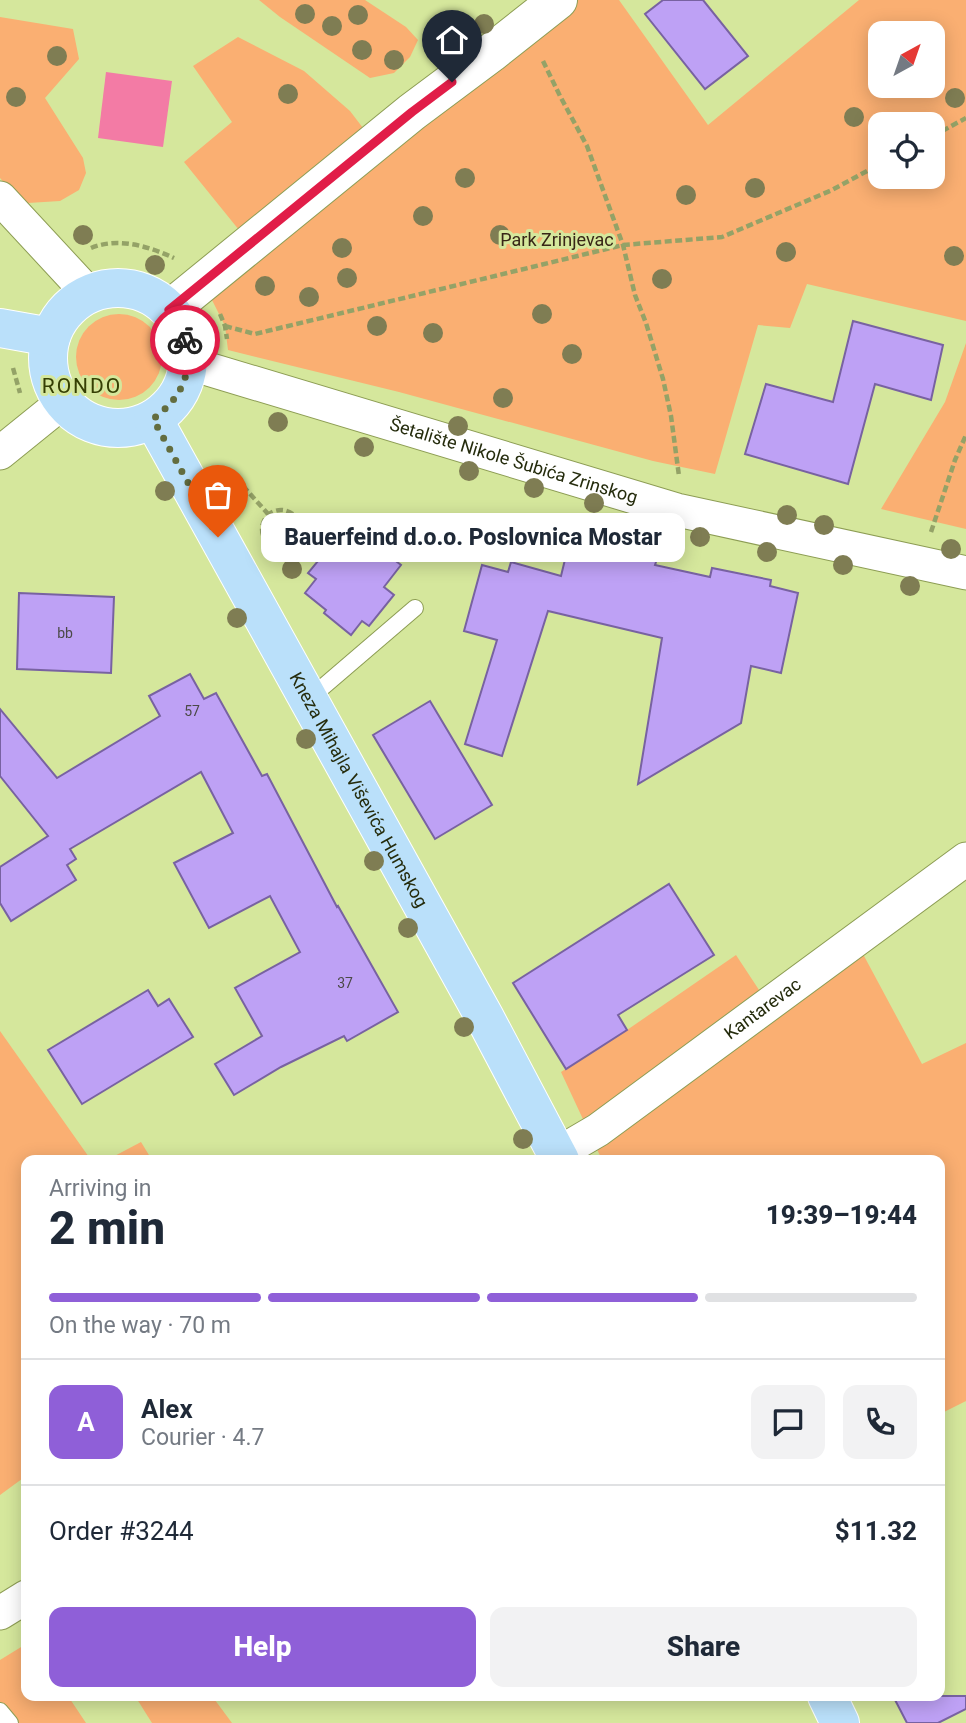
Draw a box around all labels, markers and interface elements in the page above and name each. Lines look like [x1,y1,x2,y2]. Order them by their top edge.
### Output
pin [422,10,482,82]
icon: home [433,21,471,59]
north arrow [868,21,945,98]
map controls [868,21,945,189]
button: locate [868,112,945,189]
park label: Park Zrinjevac [500,229,614,250]
courier [150,305,220,375]
icon: bike [166,321,204,359]
district label: RONDO [42,374,122,398]
street label: Šetalište Nikole Šubića Zrinskog [387,413,640,508]
pin [188,465,248,537]
icon: bag [199,476,237,514]
callout: Bauerfeind d.o.o. Poslovnica Mostar [260,512,684,562]
text: Bauerfeind d.o.o. Poslovnica Mostar [284,524,662,551]
house number: bb [57,625,73,641]
street label: Kneza Mihajla Viševića Humskog [285,668,432,911]
house number: 57 [184,703,200,719]
street label: Kantarevac [720,973,805,1043]
house number: 37 [337,975,353,991]
text: Arriving in [49,1175,152,1202]
text: 19:39–19:44 [766,1200,917,1230]
text: 2 min [49,1201,165,1255]
text: On the way · 70 m [49,1312,231,1339]
button: chat [751,1385,825,1459]
button: phone [843,1385,917,1459]
text: Alex [141,1394,193,1424]
text: A [77,1407,95,1437]
text: Courier · 4.7 [141,1424,264,1451]
text: Order #3244 [49,1516,194,1546]
text: $11.32 [835,1516,917,1546]
button: Help [49,1607,476,1687]
button: Share [490,1607,917,1687]

